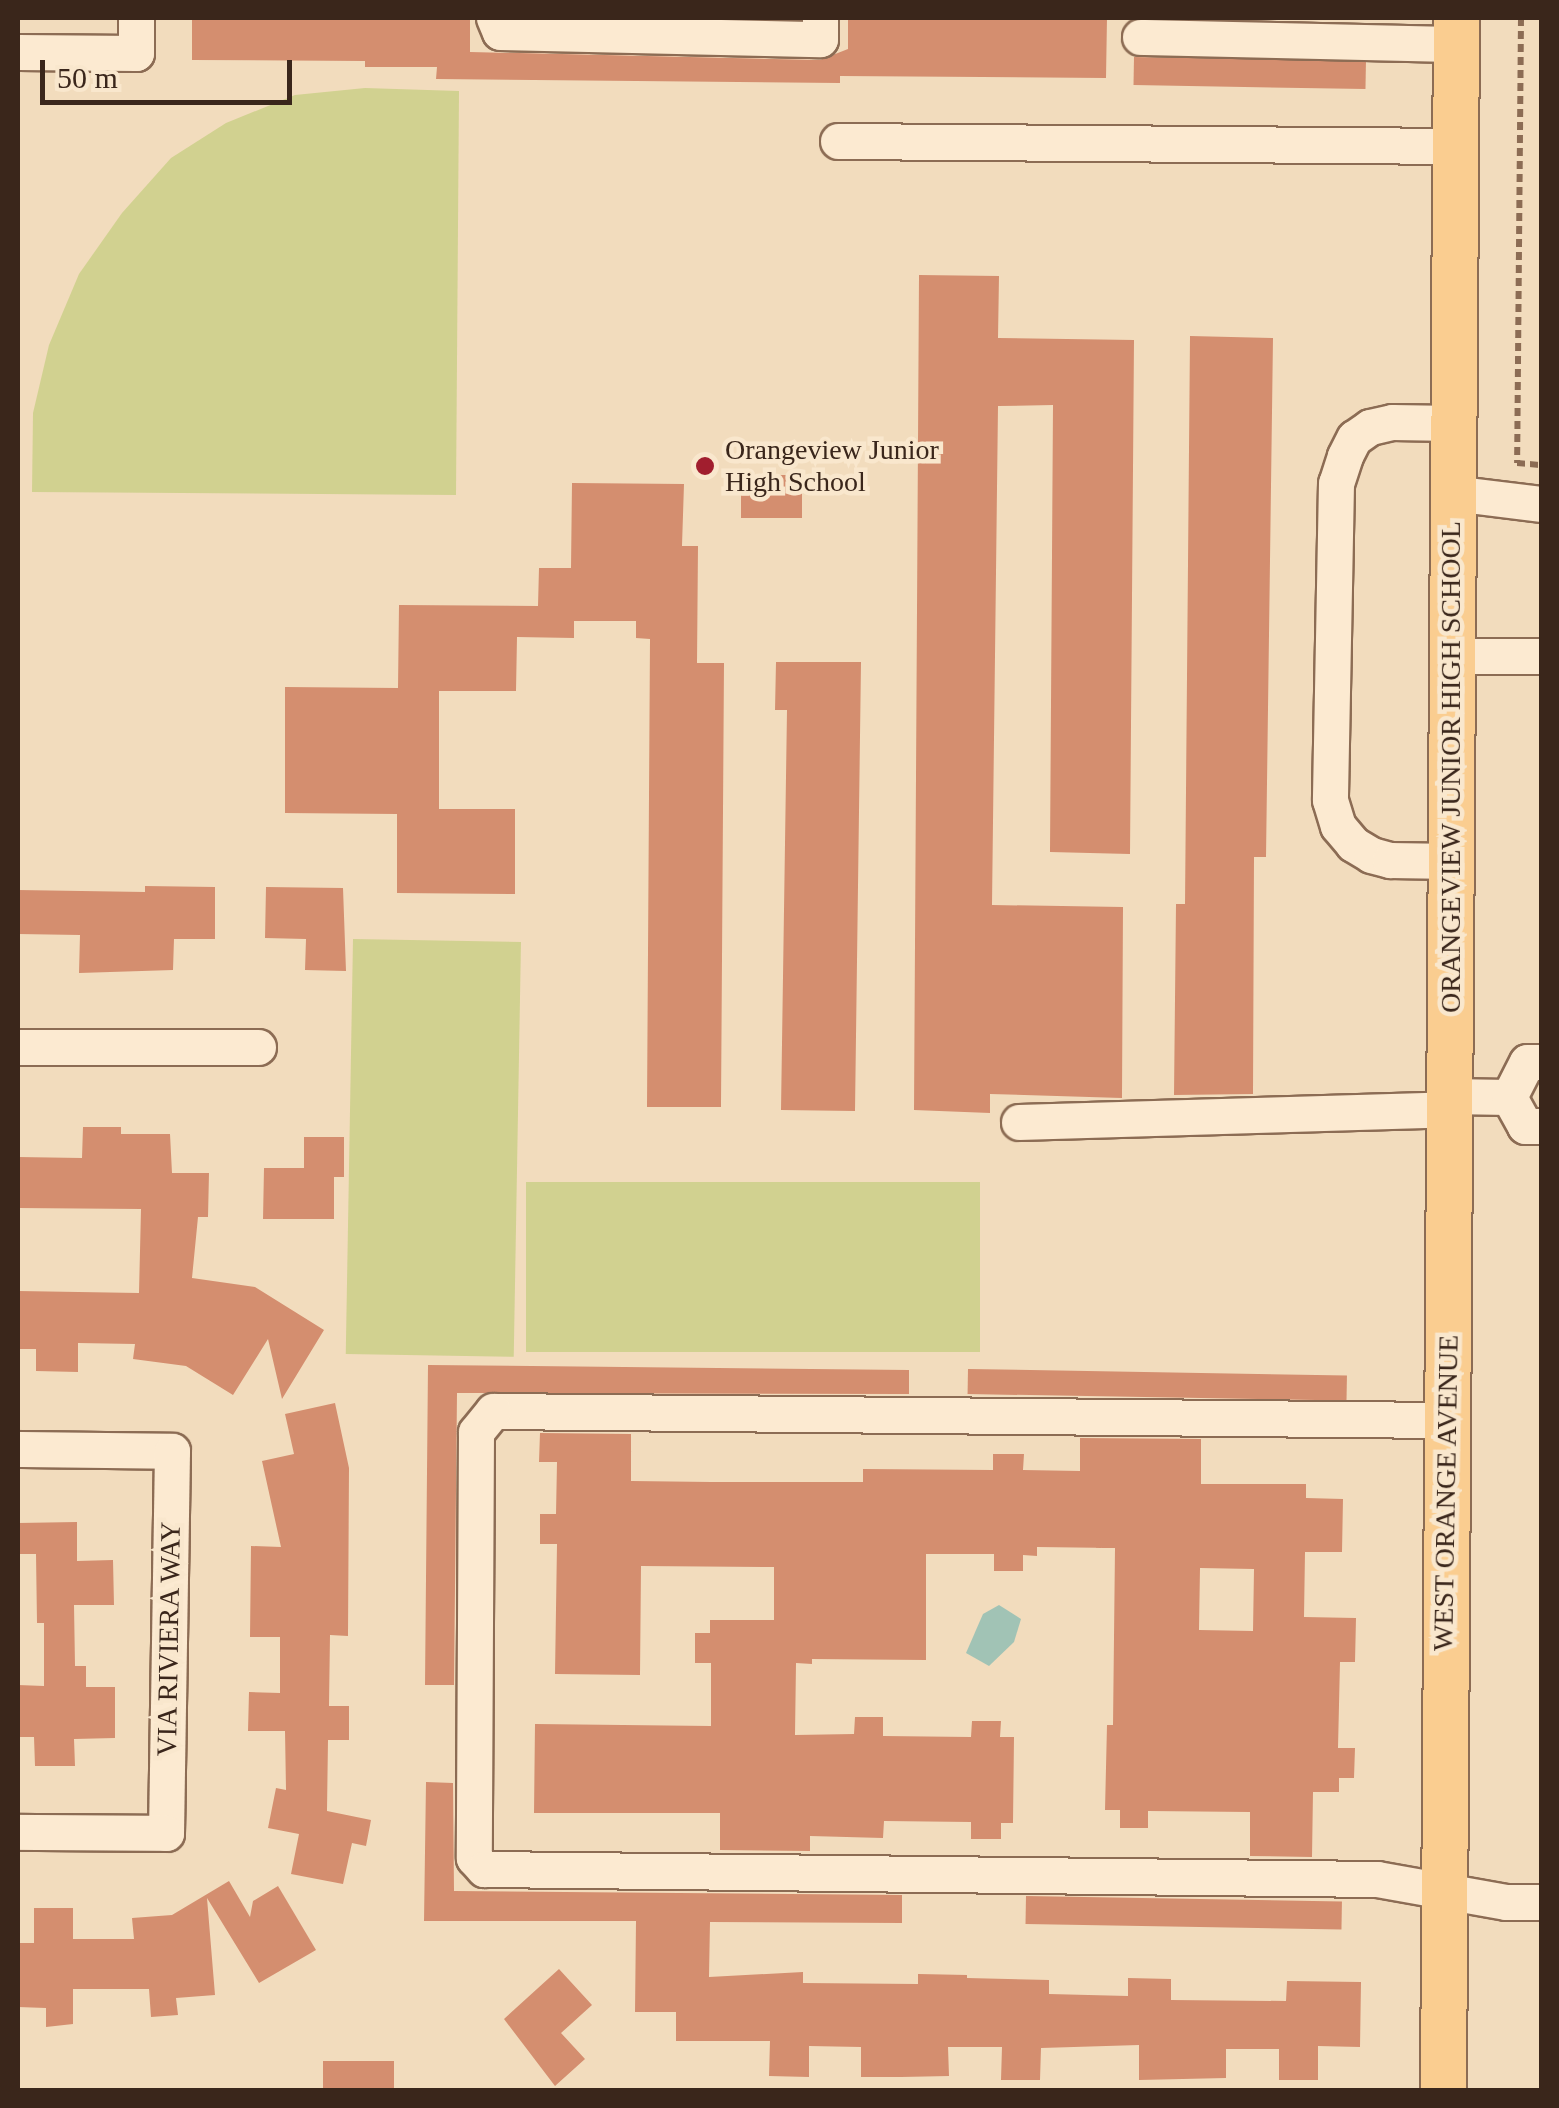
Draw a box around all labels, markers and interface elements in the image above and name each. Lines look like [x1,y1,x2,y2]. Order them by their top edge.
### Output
scale bar [45,40,298,102]
text: 50 m [57,61,118,94]
place label: Orangeview Junior High School [725,433,939,499]
marker: Orangeview Junior High School [694,455,716,477]
street label: ORANGEVIEW JUNIOR HIGH SCHOOL [1434,521,1468,1013]
street label: WEST ORANGE AVENUE [1426,1334,1466,1652]
street label: VIA RIVIERA WAY [150,1519,188,1759]

